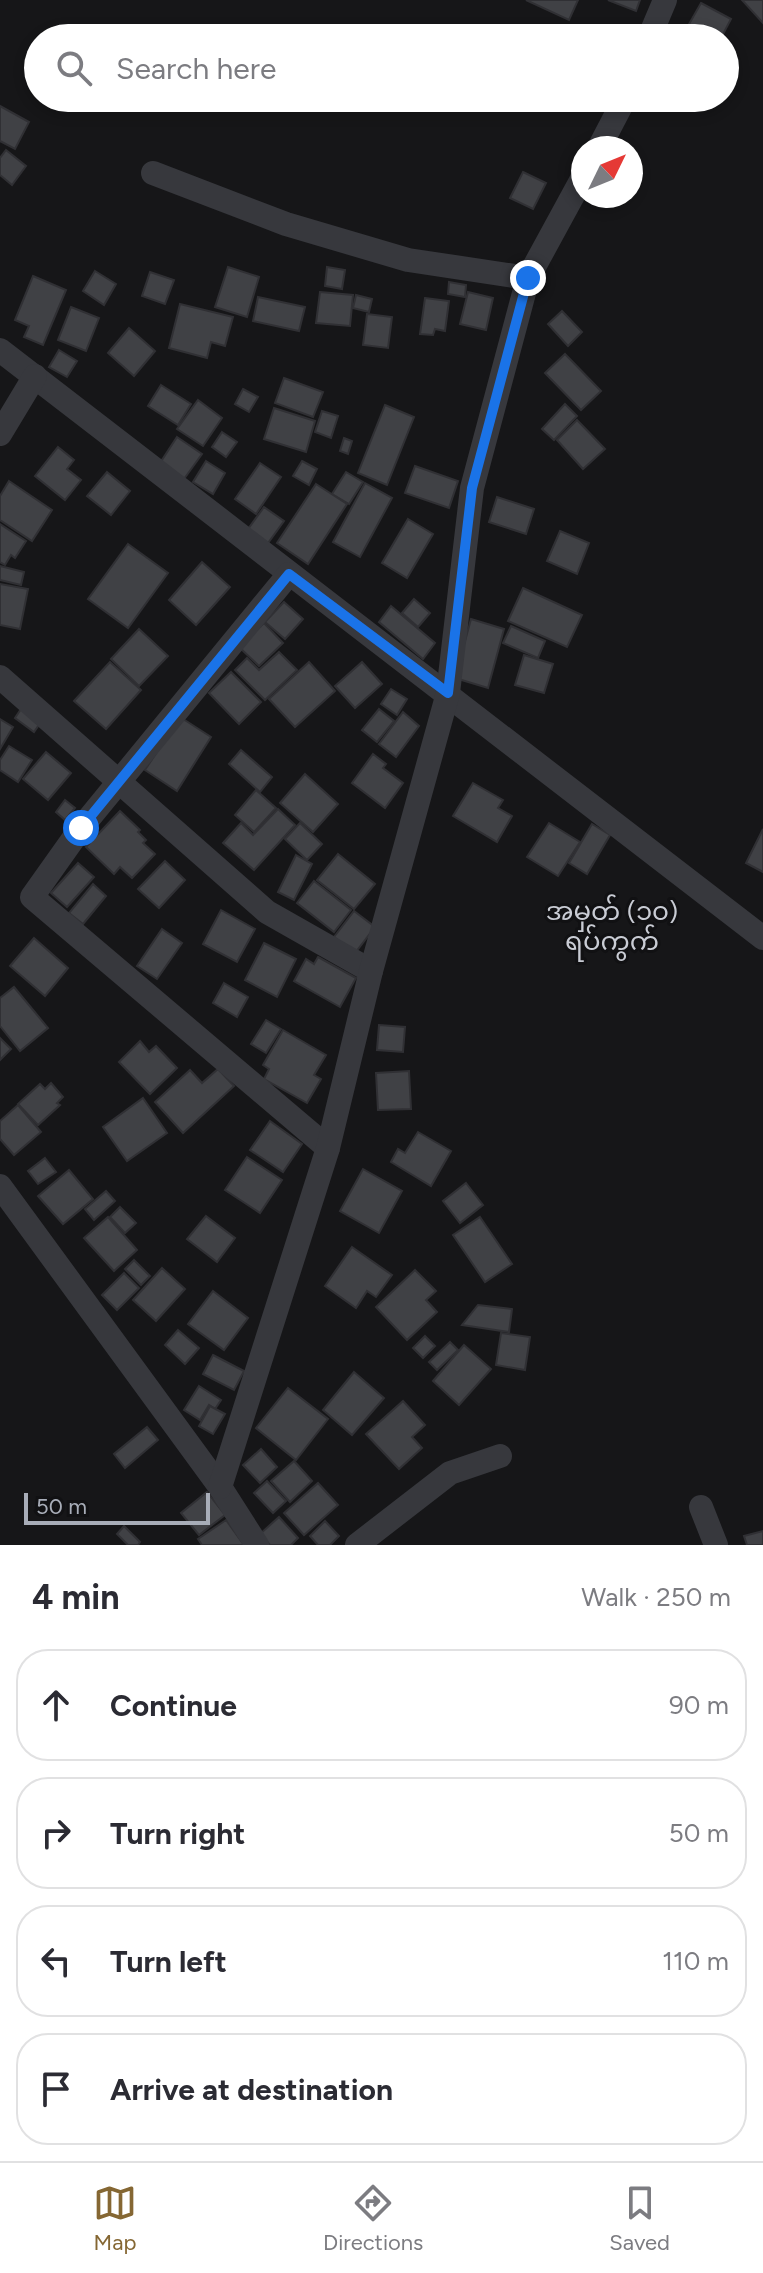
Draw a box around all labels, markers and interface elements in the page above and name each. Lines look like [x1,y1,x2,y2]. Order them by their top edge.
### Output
search box [24,24,739,112]
icon: search [52,46,96,90]
text: Search here [116,50,276,87]
north arrow [571,136,643,208]
route end [510,260,546,296]
route start [63,810,99,846]
district label: အမှတ် (၁၀) ရပ်ကွက် [546,894,678,962]
scale bar [24,1489,210,1525]
text: 50 m [36,1493,87,1520]
text: 4 min [32,1577,119,1618]
text: Walk · 250 m [581,1581,731,1613]
icon: ahead [34,1683,78,1727]
text: Continue [110,1687,237,1724]
text: 90 m [669,1689,729,1721]
icon: right [34,1811,78,1855]
text: Turn right [110,1815,245,1852]
text: 50 m [669,1817,729,1849]
icon: left [34,1939,78,1983]
text: Turn left [110,1943,227,1980]
text: 110 m [662,1945,729,1977]
icon: arrive [34,2067,78,2111]
text: Arrive at destination [110,2071,393,2108]
tab: Map [93,2181,137,2256]
tab: Directions [323,2181,423,2256]
tab: Saved [609,2181,670,2256]

